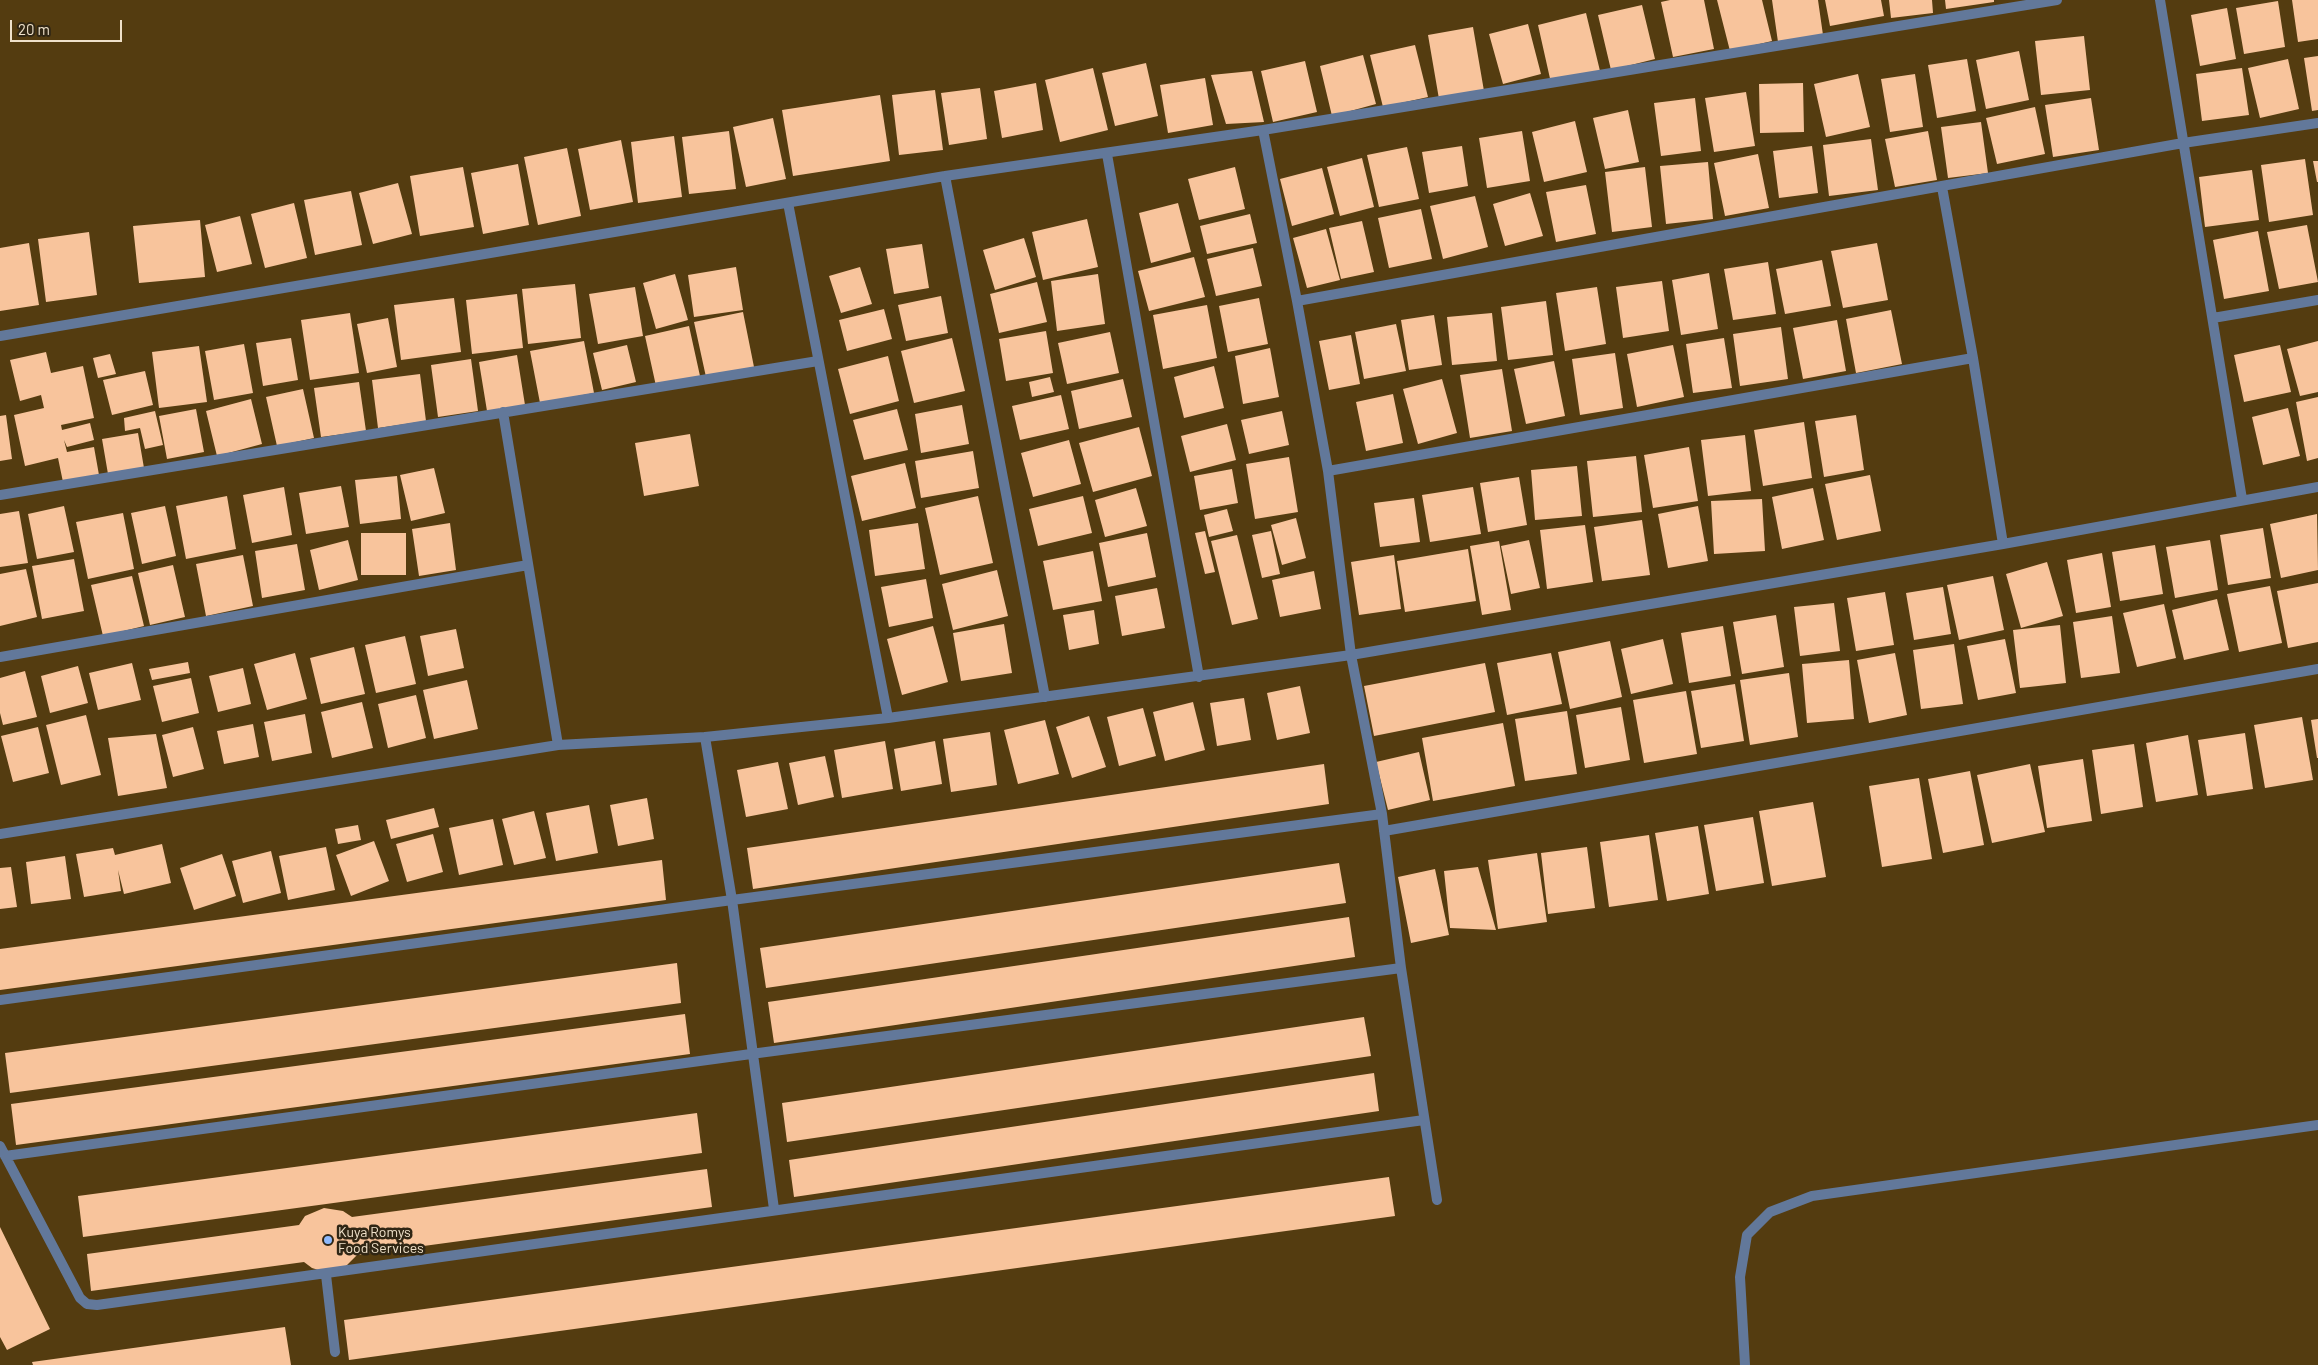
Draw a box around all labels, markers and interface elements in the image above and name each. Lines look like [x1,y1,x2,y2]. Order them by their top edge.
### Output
scale bar [12,10,125,42]
text: 20 m [18,20,50,38]
place label: Kuya Romys Food Services [338,1224,424,1256]
marker: Kuya Romys Food Services [322,1234,334,1246]

